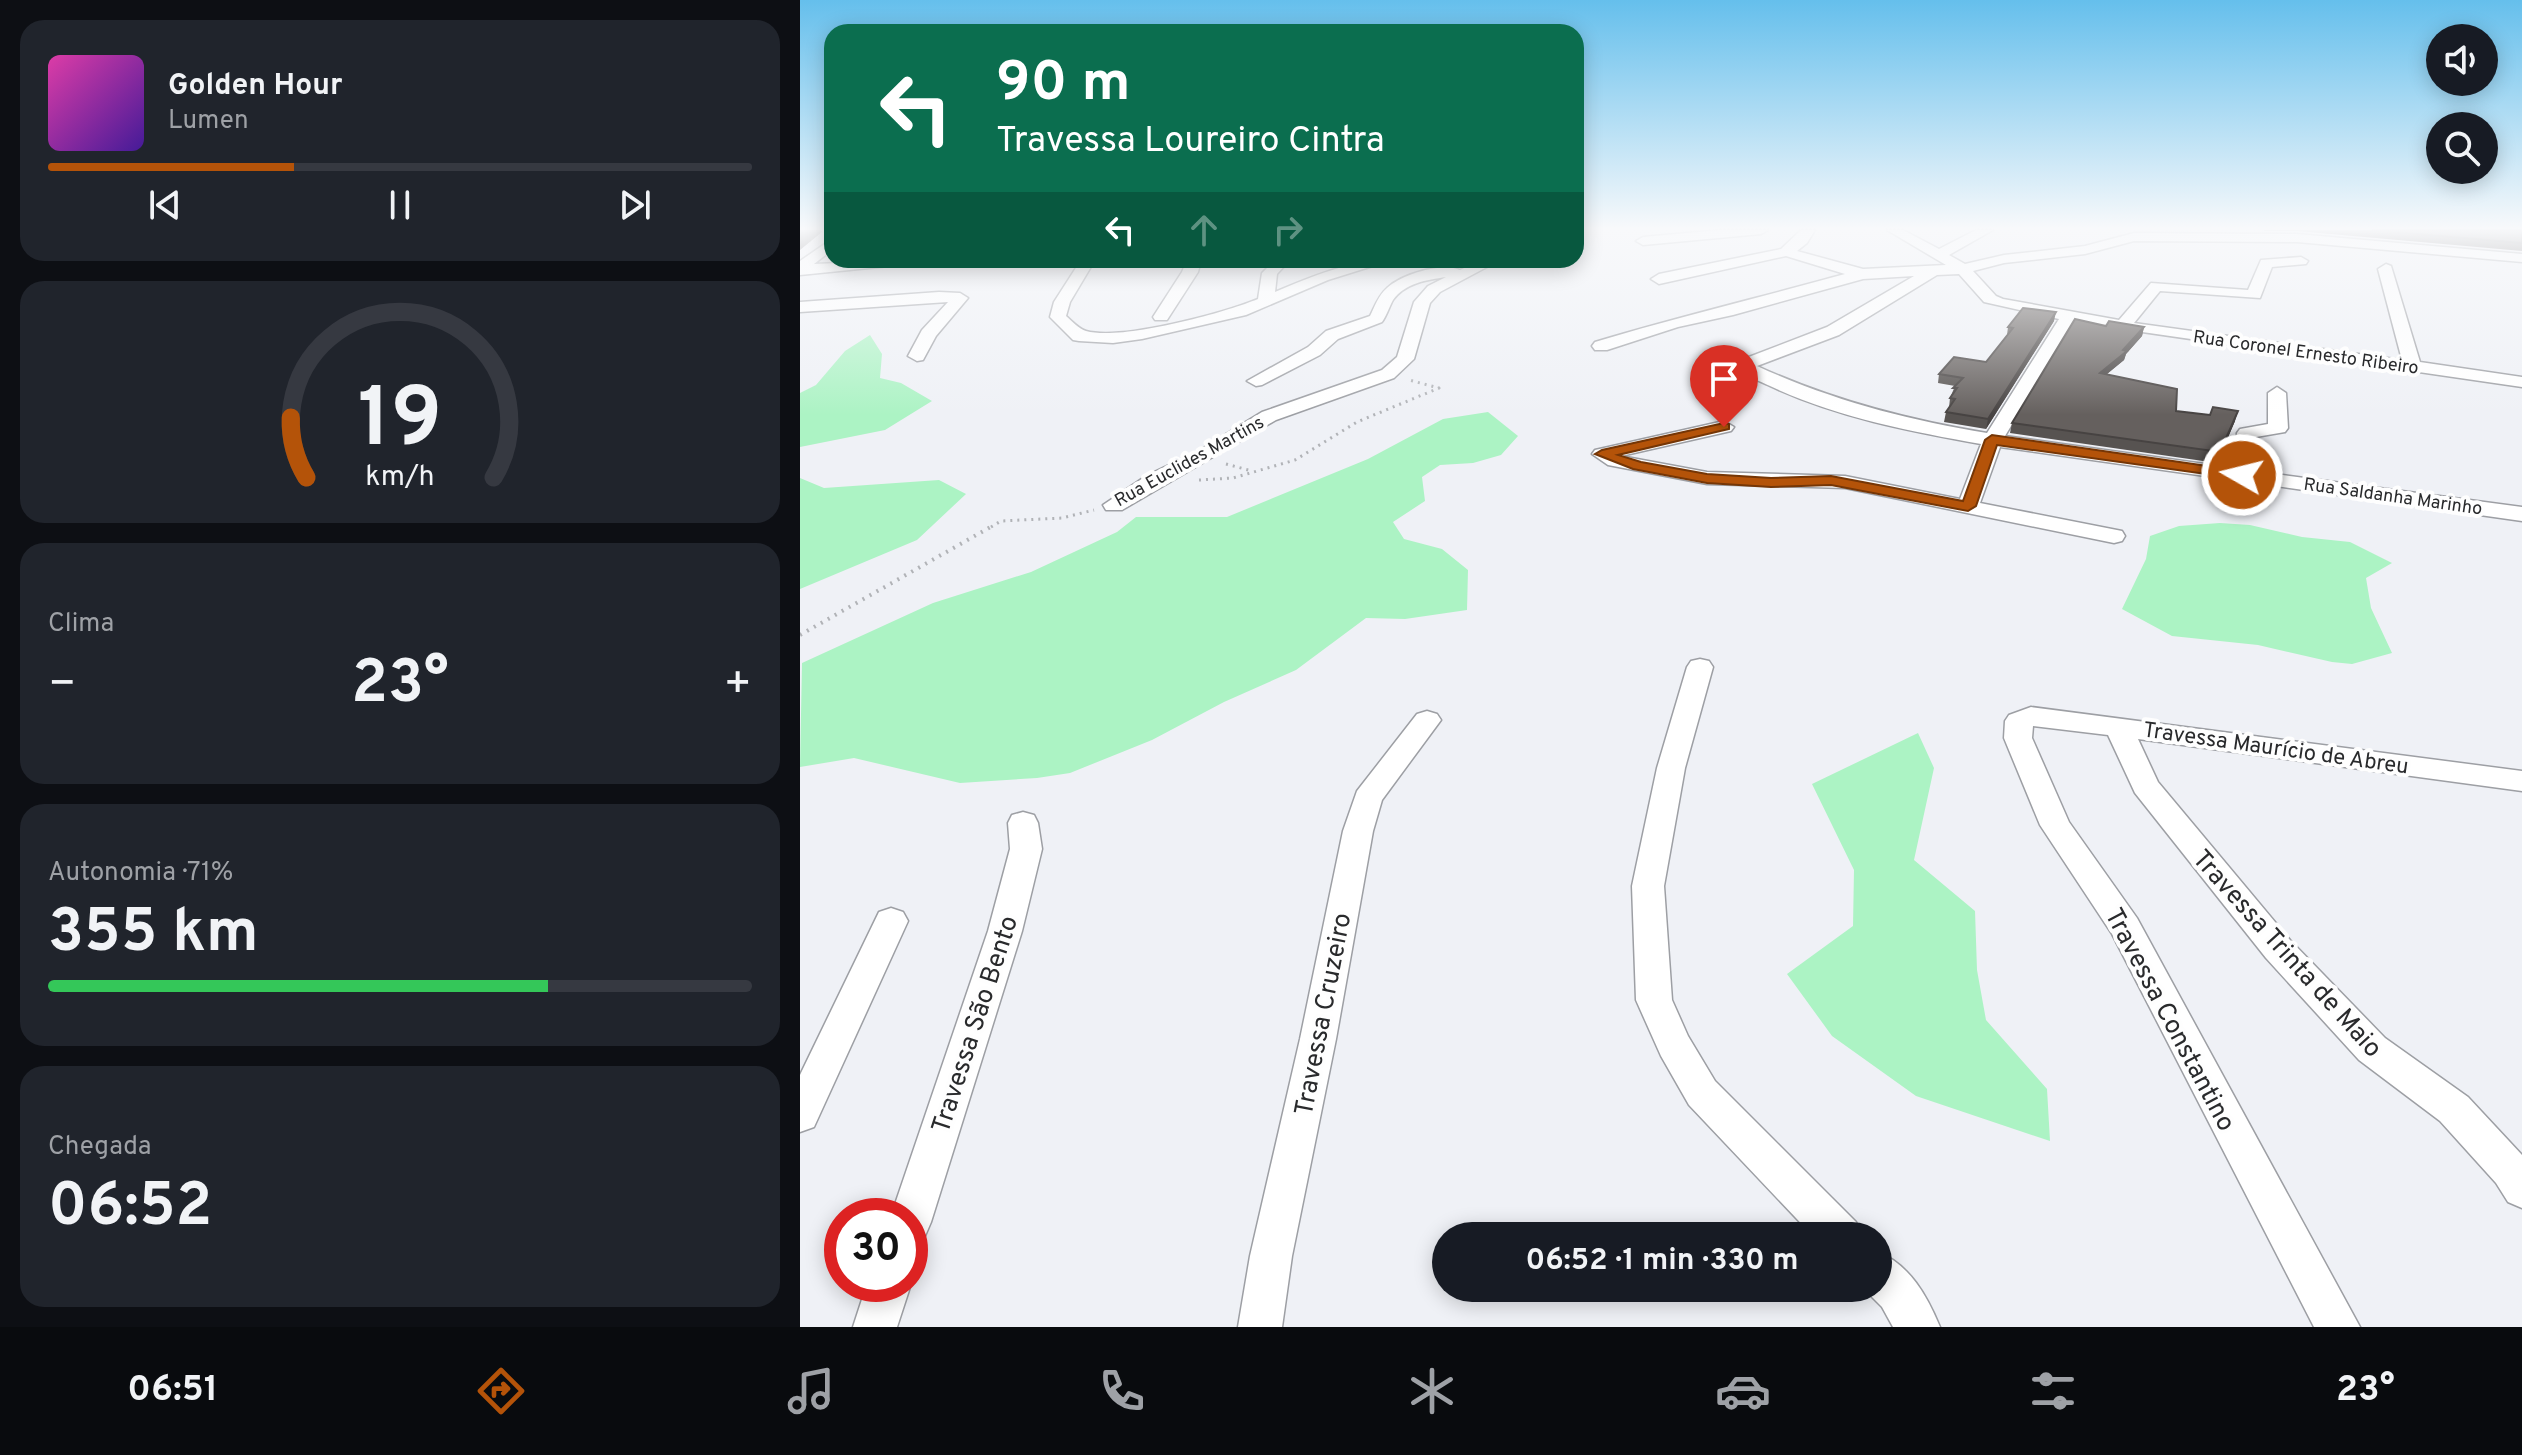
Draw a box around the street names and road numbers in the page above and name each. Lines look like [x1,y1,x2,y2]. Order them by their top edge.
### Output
street label: Rua Coronel Ernesto Ribeiro [2192,326,2420,381]
street label: Rua Euclides Martins [1111,412,1269,513]
street label: Rua Saldanha Marinho [2302,474,2484,521]
street label: Travessa Maurício de Abreu [2141,717,2410,781]
street label: Travessa Trinta de Maio [2184,844,2388,1066]
street label: Travessa Constantino [2096,903,2242,1137]
street label: Travessa Cruzeiro [1289,910,1360,1119]
street label: Travessa São Bento [926,912,1027,1138]

